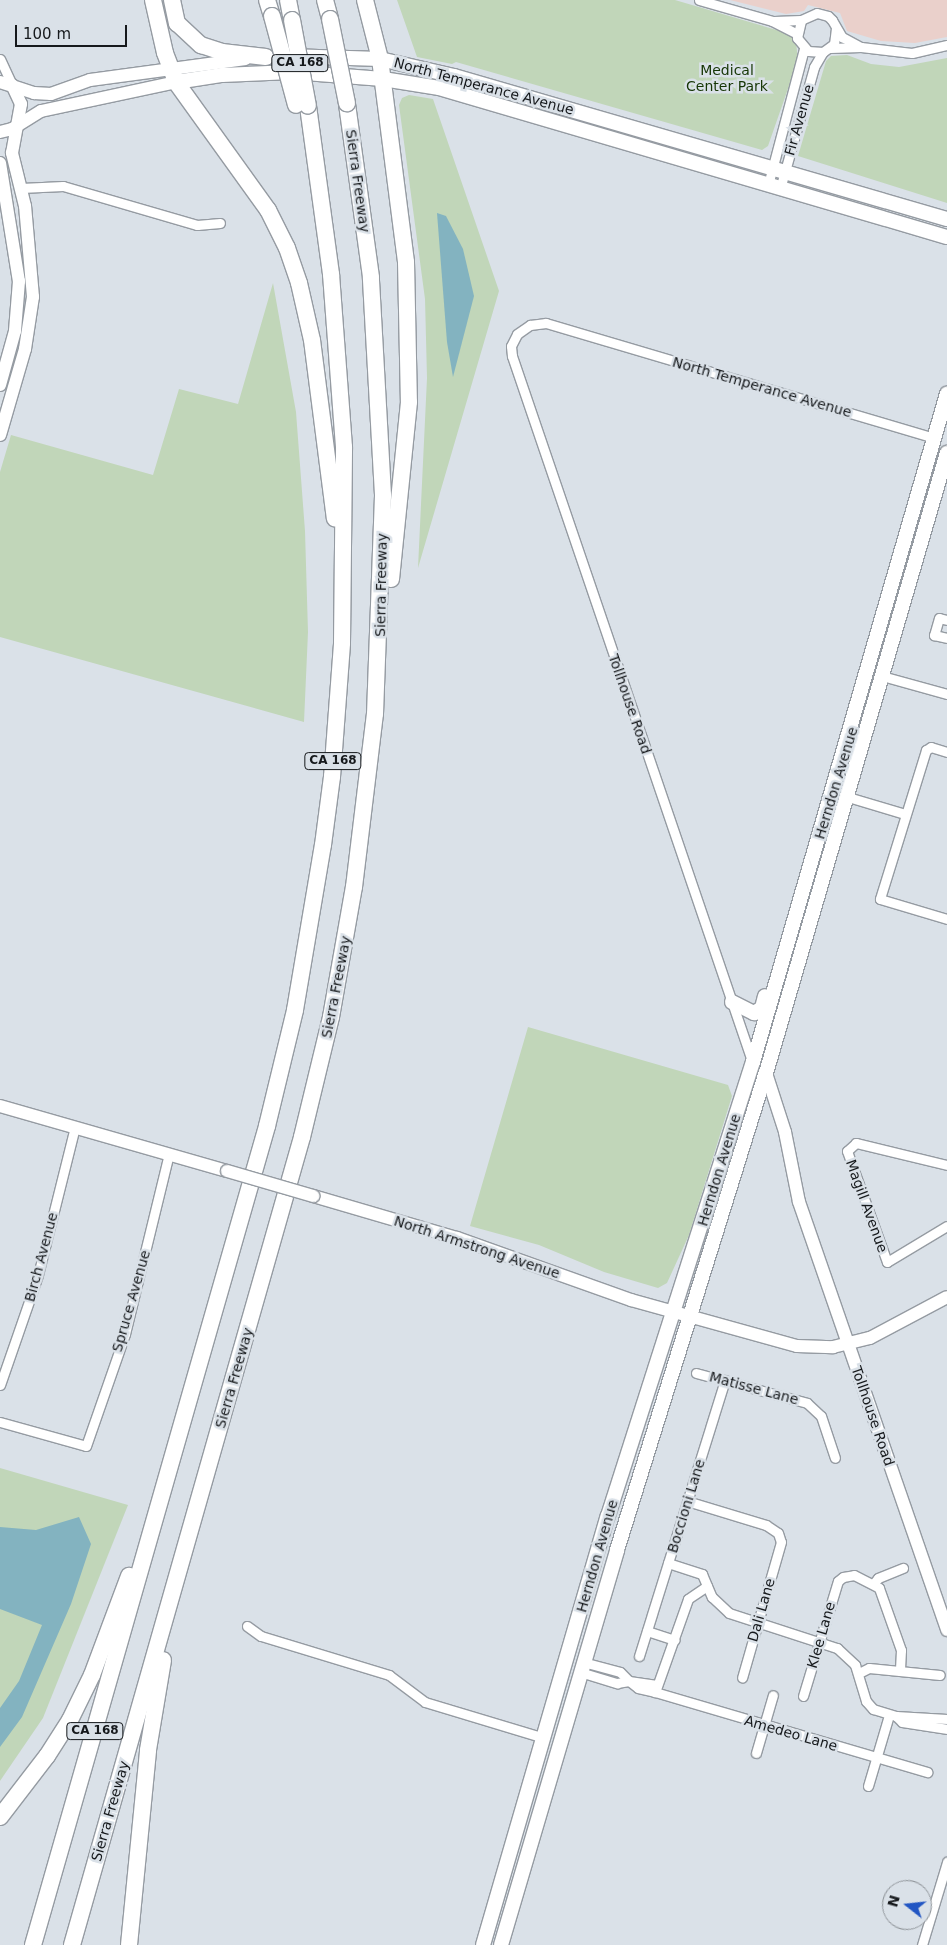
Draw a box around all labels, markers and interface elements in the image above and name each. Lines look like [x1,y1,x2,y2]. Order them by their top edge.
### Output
scale bar [18,15,130,47]
text: 100 m [23,25,71,43]
road number: CA 168 [271,54,329,72]
street label: North Temperance Avenue [392,54,576,118]
park label: Medical Center Park [686,62,768,94]
street label: Fir Avenue [781,83,817,157]
street label: Sierra Freeway [342,128,374,234]
street label: North Temperance Avenue [671,353,853,421]
street label: Sierra Freeway [372,533,390,637]
street label: Tollhouse Road [605,652,655,756]
street label: Herndon Avenue [811,725,861,841]
road number: CA 168 [304,751,362,770]
street label: Sierra Freeway [318,934,354,1040]
street label: Herndon Avenue [694,1112,744,1228]
street label: Magill Avenue [842,1157,892,1255]
street label: Birch Avenue [21,1210,61,1304]
street label: North Armstrong Avenue [392,1212,562,1282]
street label: Spruce Avenue [108,1248,154,1354]
street label: Sierra Freeway [212,1326,256,1430]
street label: Tollhouse Road [848,1364,898,1468]
street label: Matisse Lane [708,1368,800,1408]
street label: Boccioni Lane [664,1457,708,1555]
street label: Herndon Avenue [573,1498,621,1614]
street label: Dali Lane [744,1576,778,1644]
street label: Klee Lane [803,1600,839,1670]
street label: Amedeo Lane [742,1712,840,1754]
road number: CA 168 [66,1722,124,1740]
street label: Sierra Freeway [88,1759,132,1863]
north arrow [882,1880,932,1930]
text: N [884,1893,903,1909]

